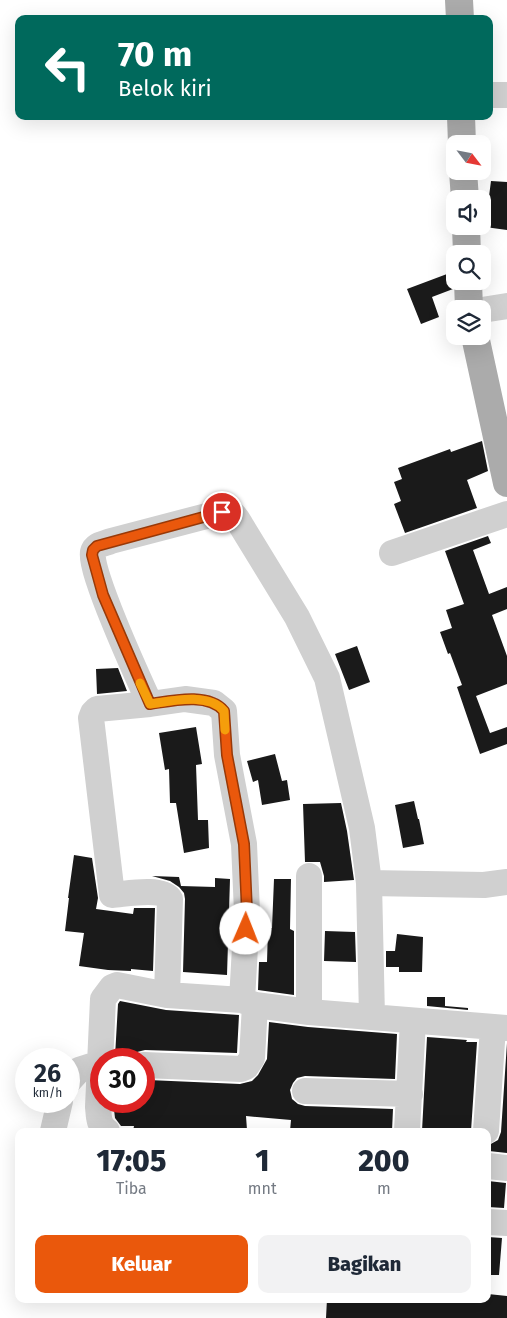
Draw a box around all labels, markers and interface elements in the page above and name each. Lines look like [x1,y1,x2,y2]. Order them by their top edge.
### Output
text: 70 m [118,33,192,75]
icon: left [35,35,100,100]
text: Belok kiri [118,75,212,102]
north arrow [446,135,491,180]
map controls [446,135,491,345]
button: sound [446,190,491,235]
button: search [446,245,491,290]
button: layers [446,300,491,345]
pin [201,491,243,533]
icon: arrive [208,498,236,526]
position arrow [219,902,271,954]
speed limit sign: 30 [90,1048,155,1113]
text: 26 [34,1059,61,1089]
text: km/h [33,1086,62,1100]
text: 17:05 [96,1143,166,1179]
text: 1 [255,1143,269,1179]
text: 200 [358,1143,410,1179]
text: Tiba [116,1179,147,1198]
text: mnt [248,1179,277,1198]
text: m [377,1179,391,1198]
button: Keluar [35,1235,248,1293]
button: Bagikan [258,1235,471,1293]

